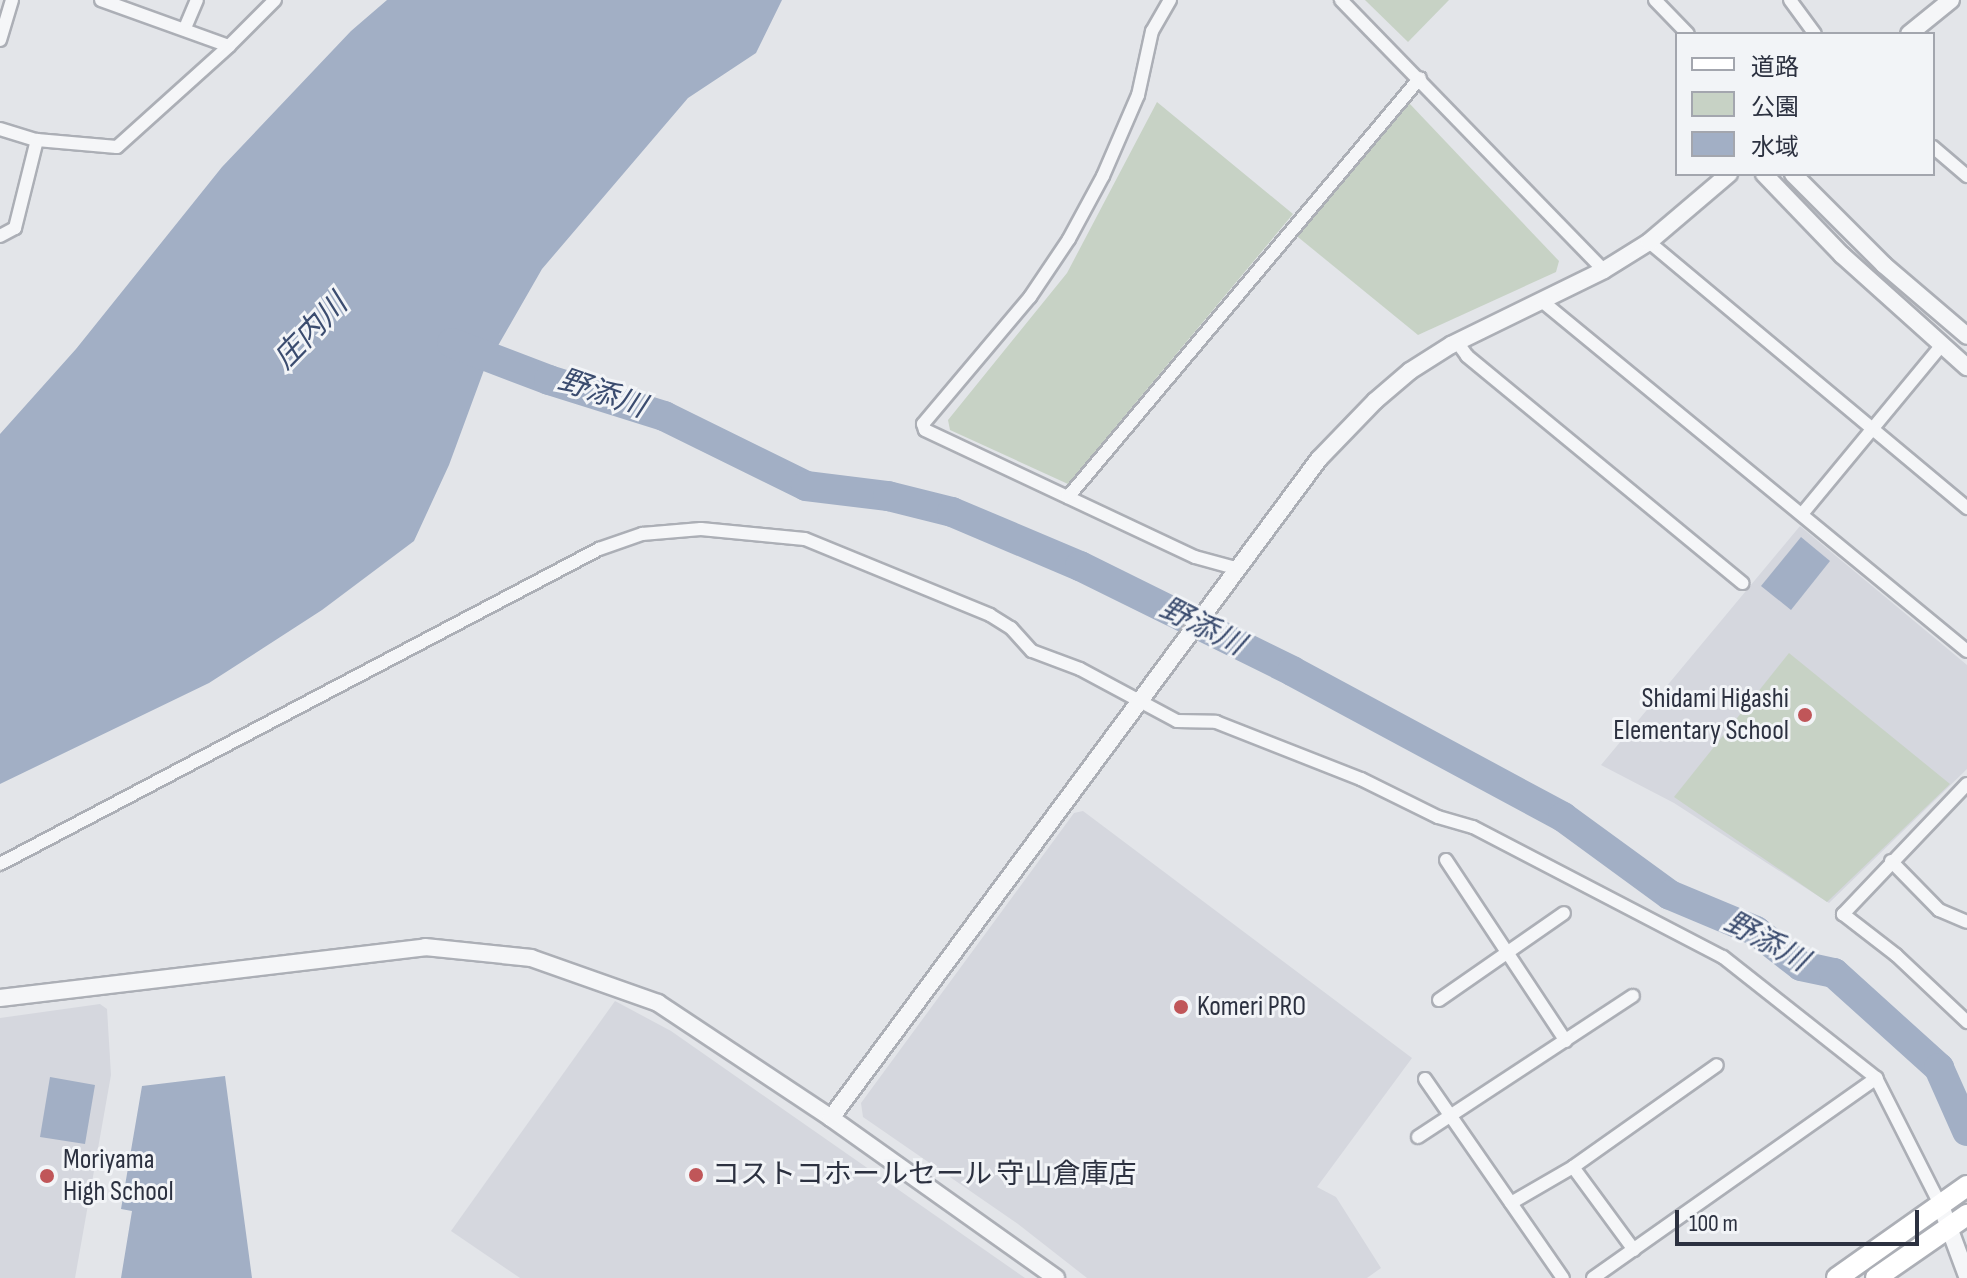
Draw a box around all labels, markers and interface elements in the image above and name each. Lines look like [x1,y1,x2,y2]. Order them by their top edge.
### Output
legend [1675,32,1935,176]
text: 道路 [1751,53,1799,82]
text: 公園 [1751,93,1799,122]
text: 水域 [1751,133,1799,162]
water label: 庄内川 [267,287,355,377]
water label: 野添川 [554,362,650,426]
water label: 野添川 [1154,591,1250,663]
place label: Shidami Higashi Elementary School [1613,682,1789,748]
marker: Shidami Higashi Elementary School [1796,706,1814,724]
water label: 野添川 [1718,904,1814,980]
place label: Komeri PRO [1197,990,1306,1024]
marker: Komeri PRO [1172,998,1190,1016]
place label: Moriyama High School [63,1143,174,1209]
place label: コストコホールセール 守山倉庫店 [712,1158,1136,1192]
marker: コストコホールセール 守山倉庫店 [687,1166,705,1184]
marker: Moriyama High School [38,1167,56,1185]
scale bar [1679,1194,1923,1244]
text: 100 m [1689,1209,1738,1238]

